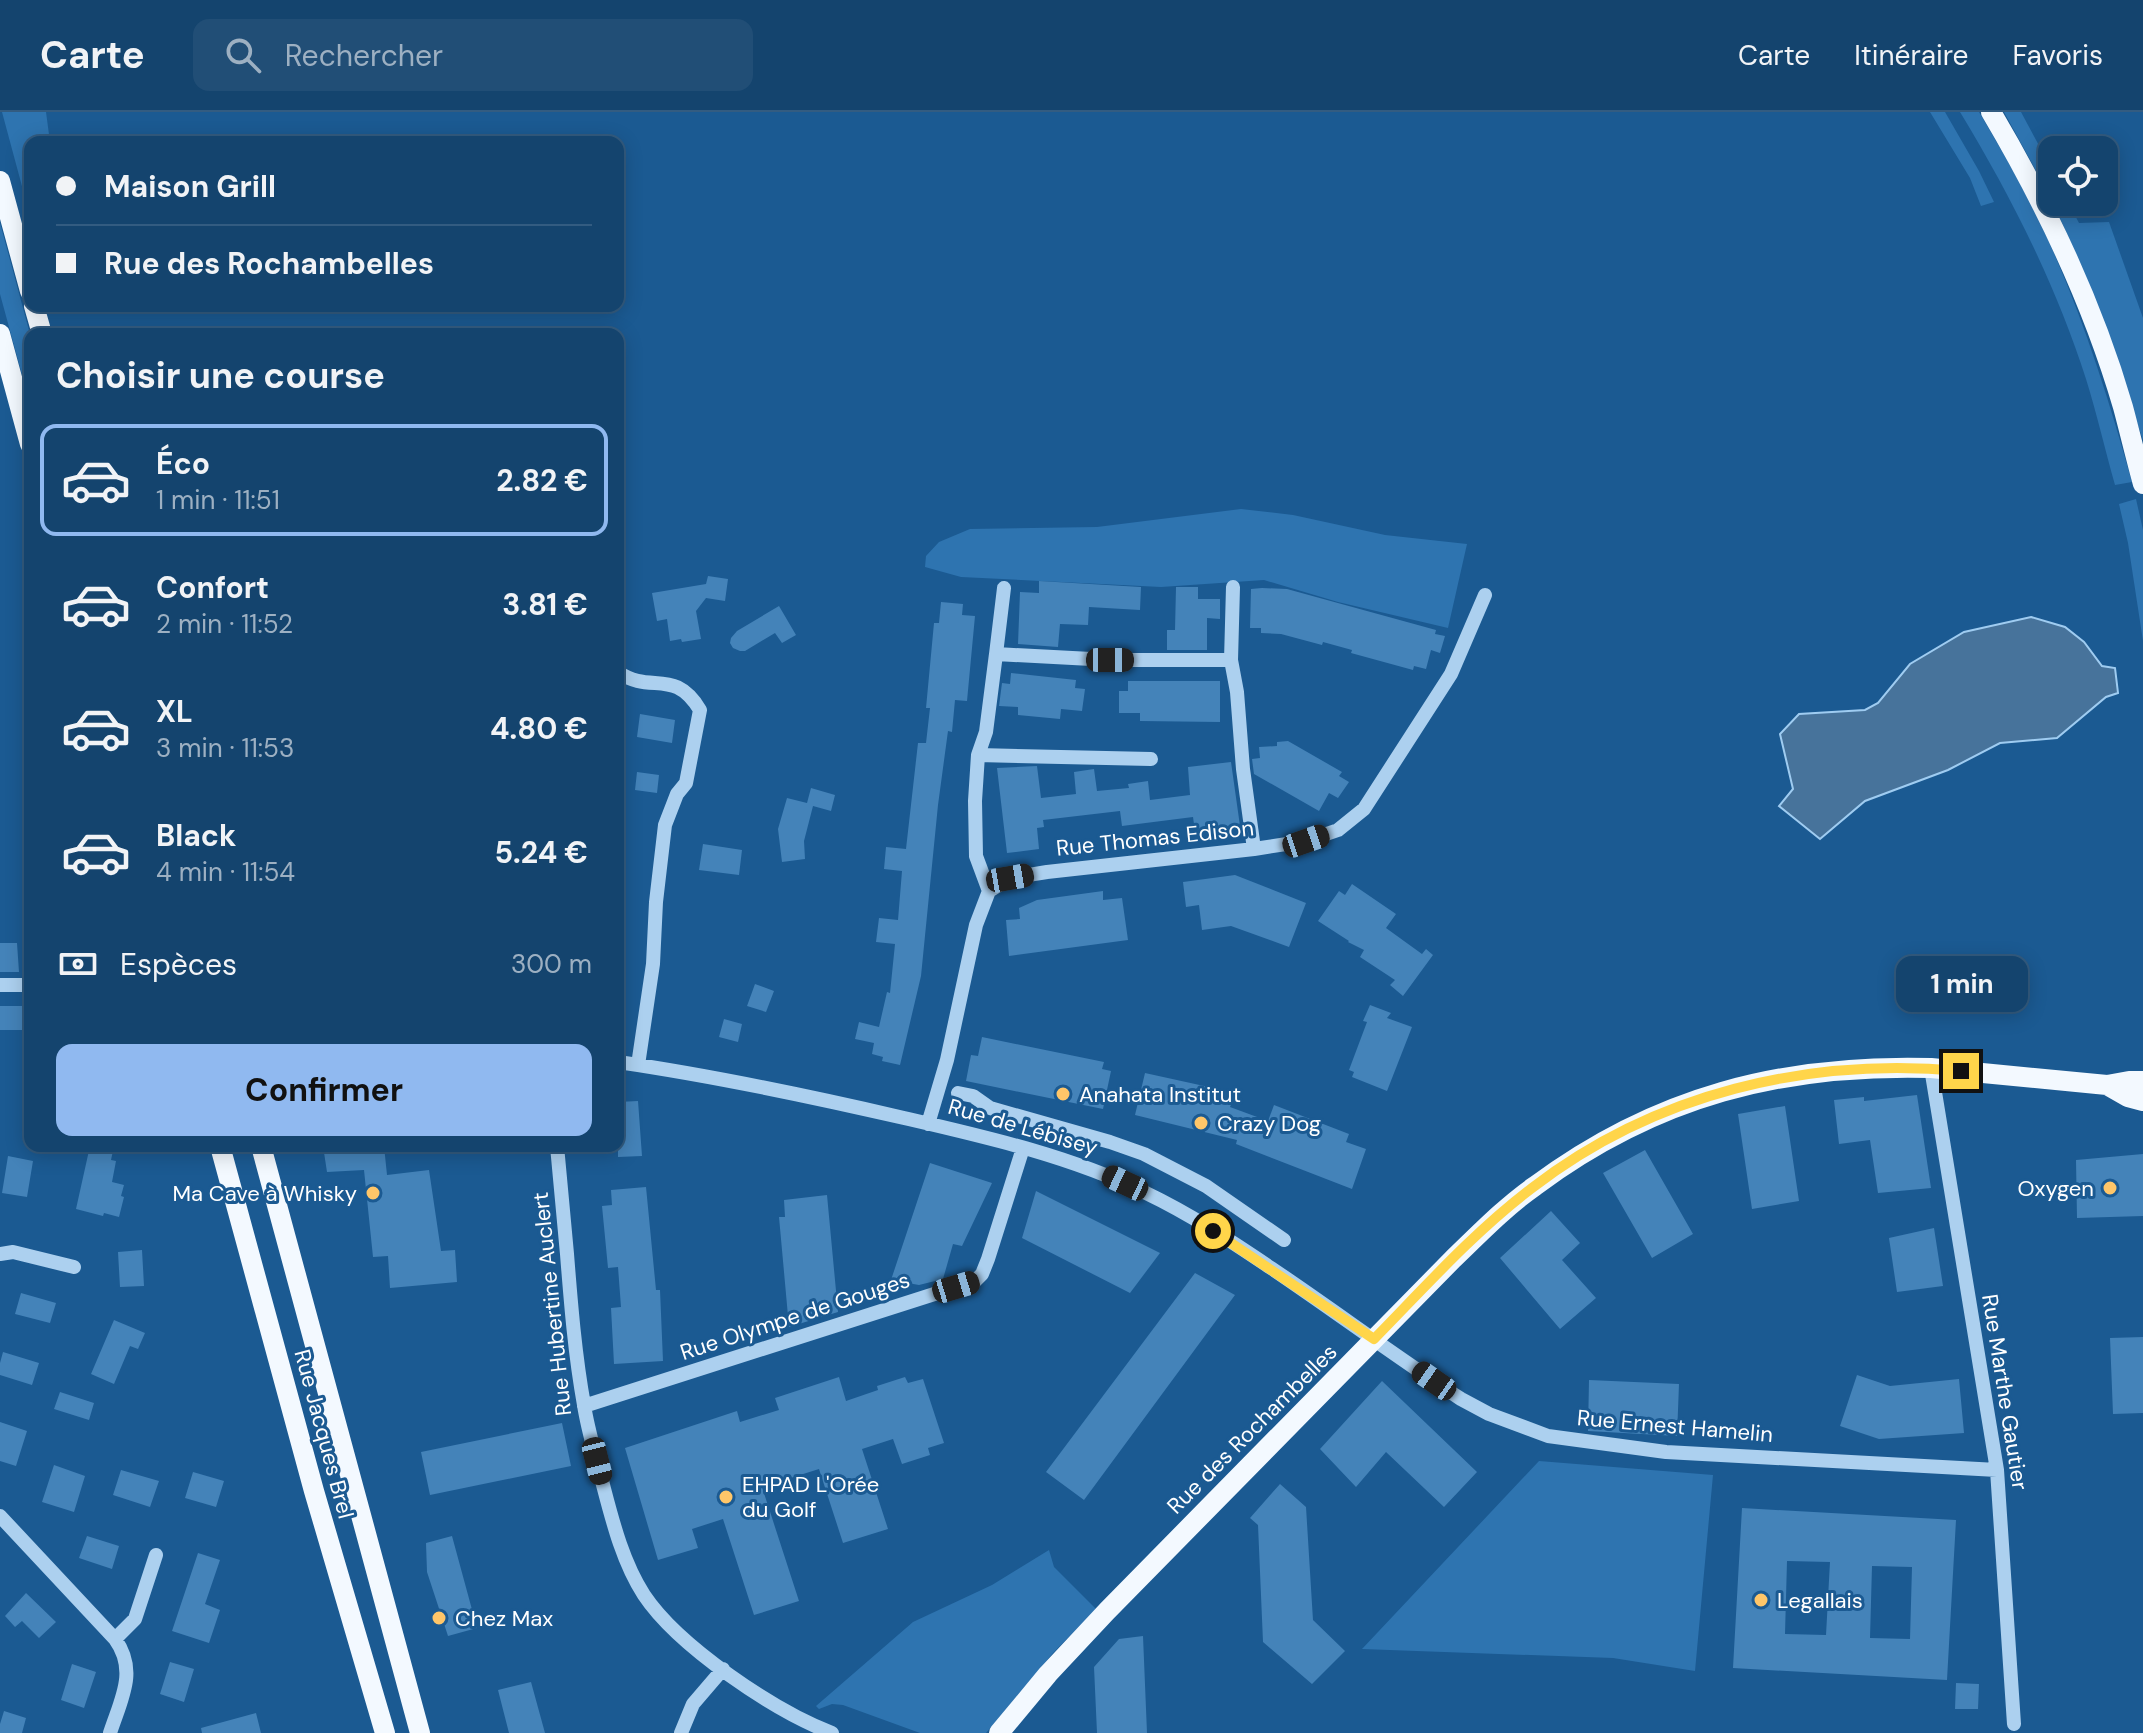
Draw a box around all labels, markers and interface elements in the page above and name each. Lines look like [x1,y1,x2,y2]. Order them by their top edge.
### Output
search box [193,19,753,91]
text: Carte [40,30,145,80]
icon: search [221,33,265,77]
text: Rechercher [285,36,443,75]
text: Carte [1738,37,1810,74]
text: Itinéraire [1854,37,1968,74]
text: Favoris [2012,37,2103,74]
map controls [2038,136,2118,216]
button: locate [2038,136,2118,216]
text: Maison Grill [104,167,276,206]
text: Rue des Rochambelles [104,244,434,283]
text: Choisir une course [56,352,385,399]
icon: car [60,444,132,516]
text: Éco [156,444,210,483]
text: 2.82 € [496,461,588,500]
text: 1 min · 11:51 [156,483,280,517]
icon: car [60,568,132,640]
text: Confort [156,568,269,607]
text: 3.81 € [502,585,588,624]
text: 2 min · 11:52 [156,607,293,641]
car [1086,648,1134,672]
icon: car [60,692,132,764]
text: XL [156,692,193,731]
text: 4.80 € [490,709,588,748]
text: 3 min · 11:53 [156,731,294,765]
street label: Rue Thomas Edison [1055,813,1255,863]
icon: car [60,816,132,888]
text: Black [156,816,236,855]
car [1279,822,1333,860]
text: 5.24 € [494,833,588,872]
text: 4 min · 11:54 [156,855,295,889]
car [984,862,1036,894]
icon: cash [56,942,100,986]
text: Espèces [120,945,237,984]
text: 300 m [511,947,592,981]
callout: 1 min [1895,955,2027,1011]
text: 1 min [1930,967,1994,1001]
button: Confirmer [56,1044,592,1136]
route end [1943,1053,1979,1089]
place label: Anahata Institut [1079,1080,1241,1109]
marker: Anahata Institut [1054,1085,1072,1103]
street label: Rue de Lébisey [945,1092,1101,1162]
place label: Crazy Dog [1217,1109,1321,1138]
marker: Crazy Dog [1192,1114,1210,1132]
car [1098,1162,1152,1204]
place label: Oxygen [2018,1174,2094,1203]
place label: Ma Cave à Whisky [173,1179,357,1208]
marker: Oxygen [2101,1179,2119,1197]
marker: Ma Cave à Whisky [364,1184,382,1202]
street label: Rue Hubertine Auclert [526,1191,578,1417]
route start [1195,1213,1231,1249]
street label: Rue Olympe de Gouges [677,1265,913,1367]
car [930,1269,982,1305]
street label: Rue Marthe Gautier [1975,1292,2035,1492]
street label: Rue des Rochambelles [1161,1338,1343,1520]
street label: Rue Jacques Brel [288,1346,360,1522]
car [1407,1357,1461,1405]
street label: Rue Ernest Hamelin [1576,1403,1774,1449]
car [580,1435,614,1487]
place label: EHPAD L'Orée du Golf [742,1470,879,1524]
marker: EHPAD L'Orée du Golf [717,1488,735,1506]
place label: Legallais [1777,1586,1863,1615]
marker: Legallais [1752,1591,1770,1609]
place label: Chez Max [455,1604,553,1633]
marker: Chez Max [430,1609,448,1627]

